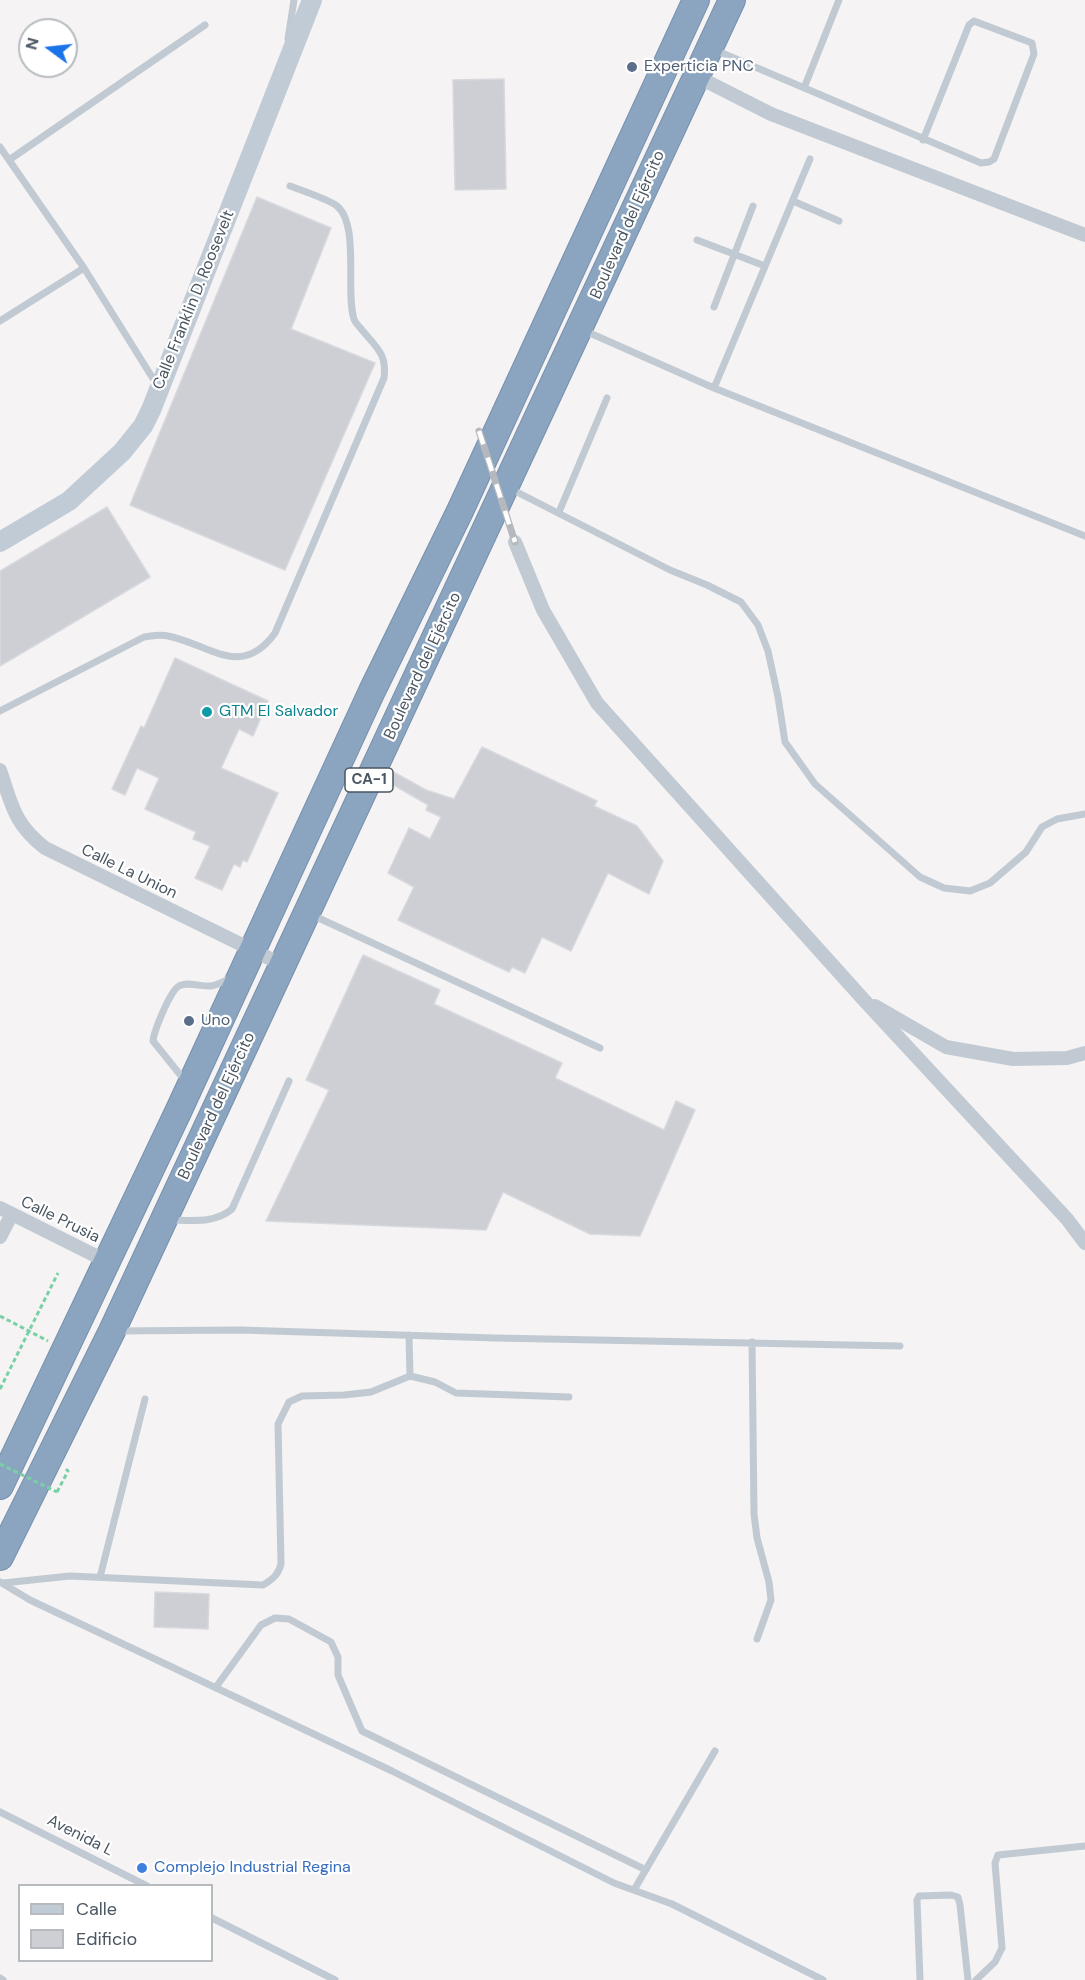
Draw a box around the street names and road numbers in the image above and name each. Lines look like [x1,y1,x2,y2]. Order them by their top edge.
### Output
street label: Boulevard del Ejército [587,148,669,302]
street label: Calle Franklin D. Roosevelt [149,208,239,392]
street label: Boulevard del Ejército [380,589,466,743]
road number: CA-1 [345,768,393,792]
street label: Calle La Union [78,841,180,903]
street label: Boulevard del Ejército [174,1029,260,1183]
street label: Calle Prusia [17,1193,103,1247]
street label: Avenida L [44,1811,116,1861]

